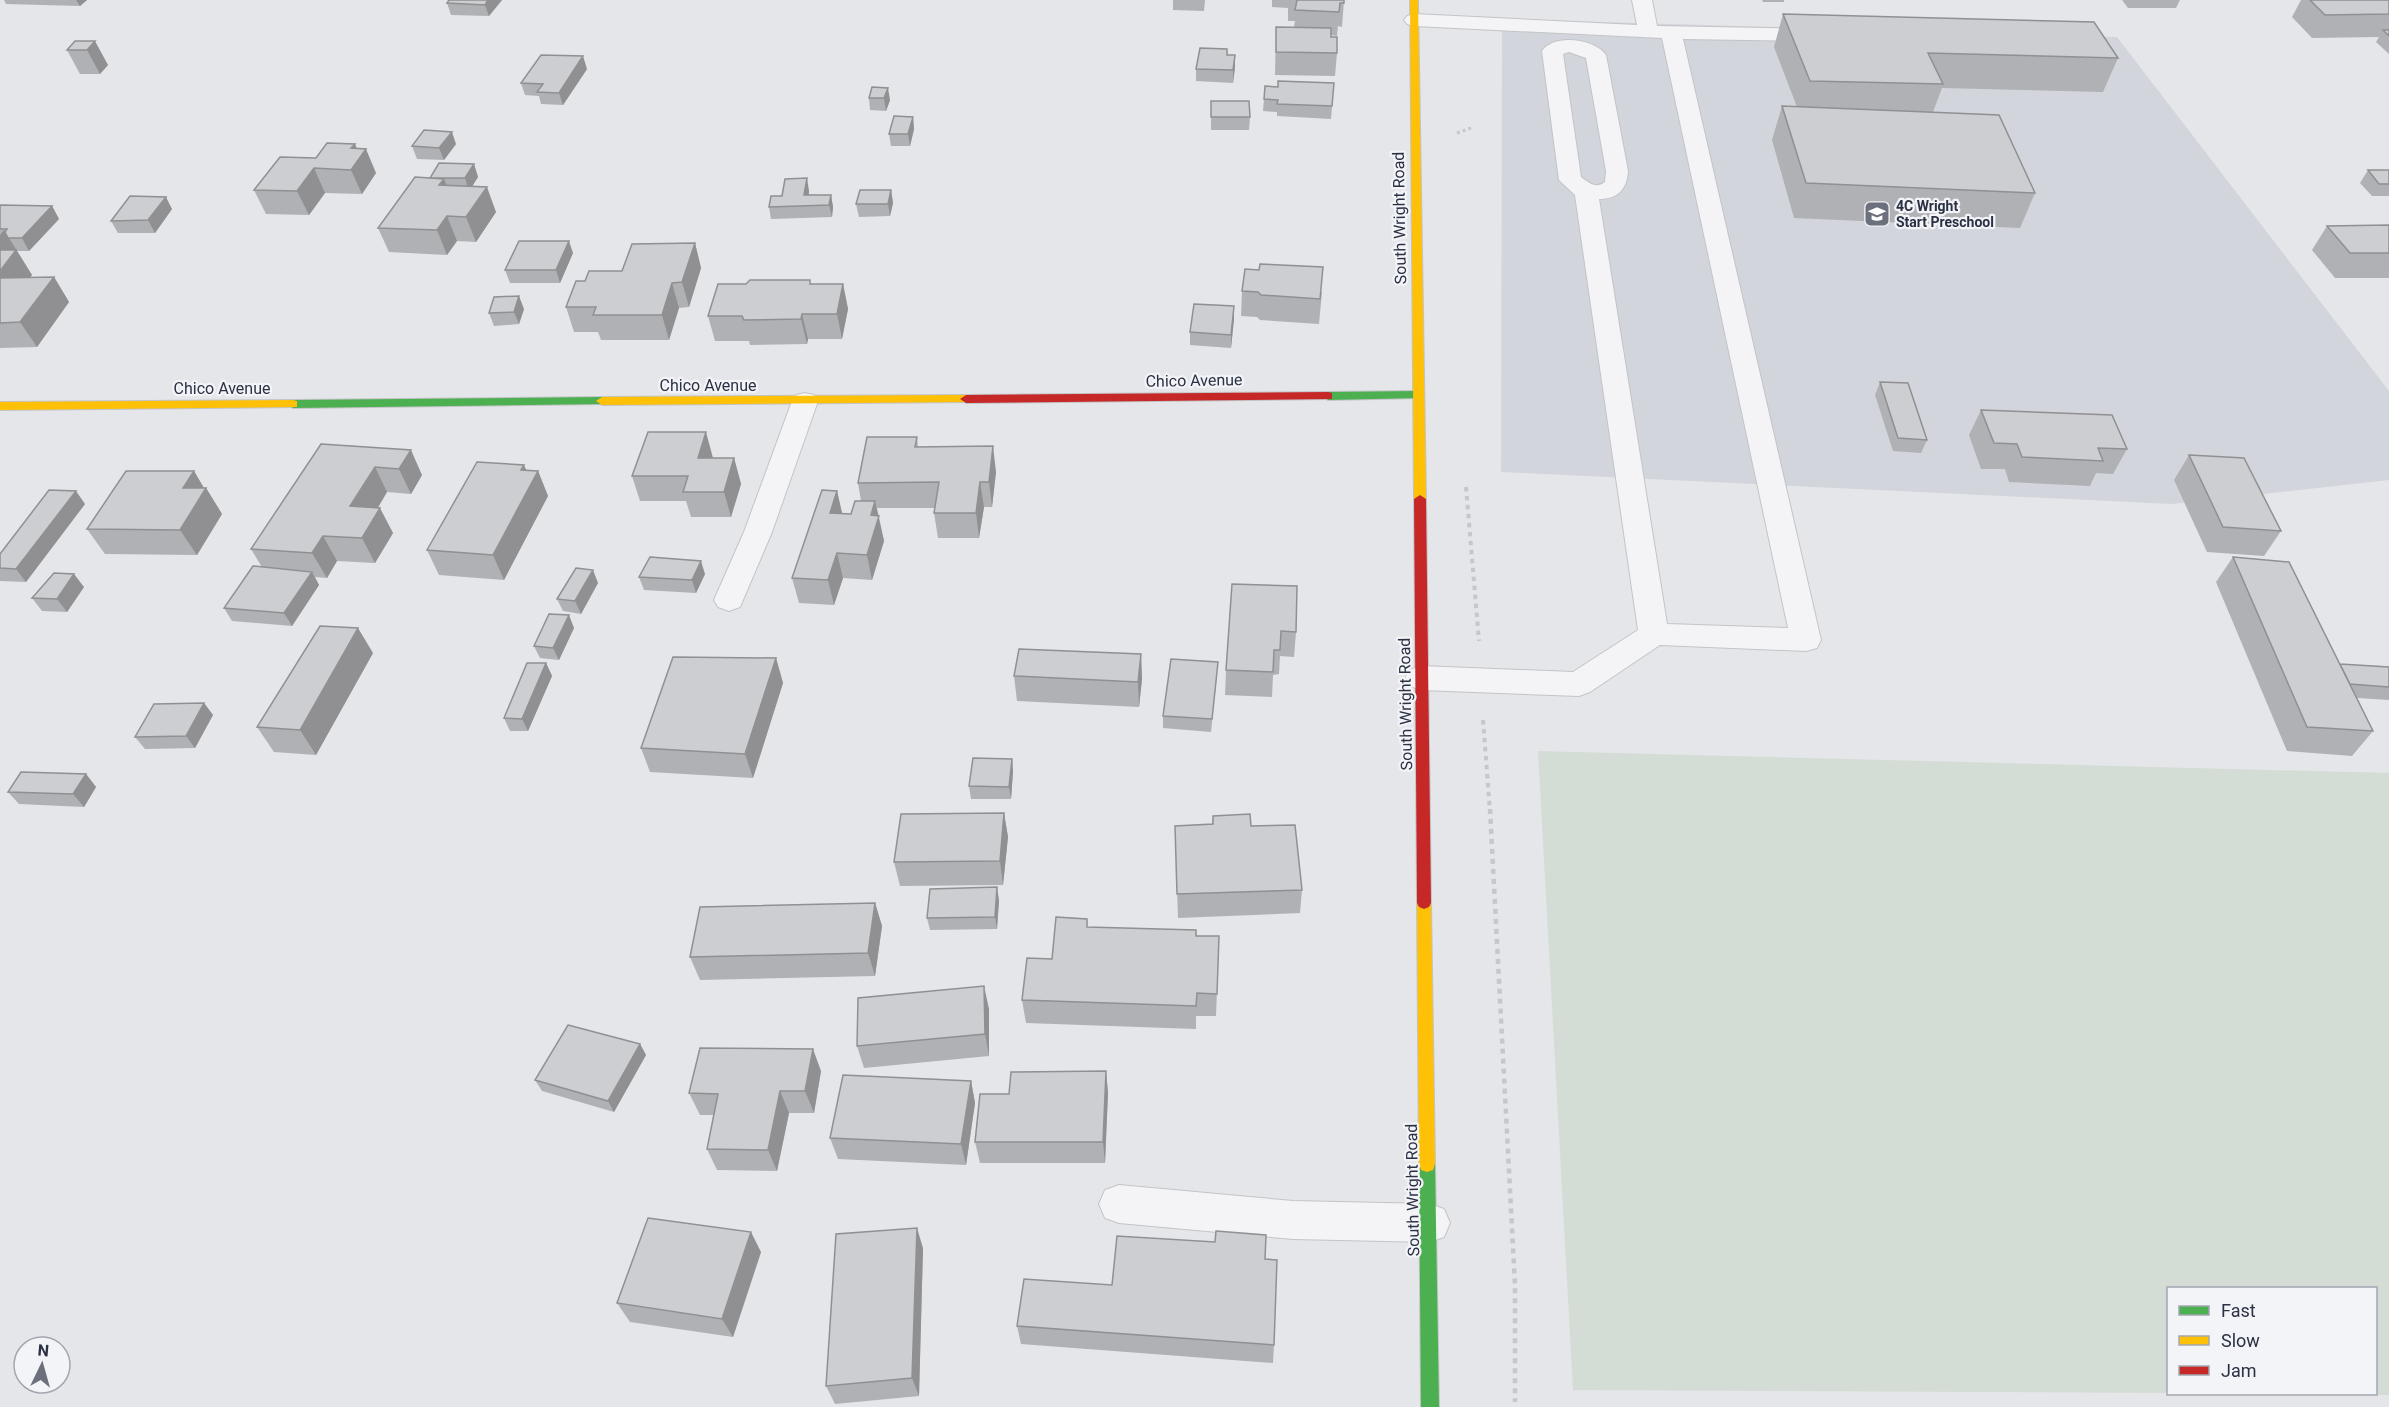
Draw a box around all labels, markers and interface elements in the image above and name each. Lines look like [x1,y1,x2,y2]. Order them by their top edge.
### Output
street label: South Wright Road [1389,152,1410,284]
place label: 4C Wright Start Preschool [1896,198,1994,230]
school or university icon: 4C Wright Start Preschool [1862,199,1892,229]
street label: Chico Avenue [1145,370,1243,391]
street label: Chico Avenue [660,376,756,395]
street label: Chico Avenue [174,379,270,398]
street label: South Wright Road [1395,638,1416,770]
street label: South Wright Road [1402,1124,1423,1256]
legend [2167,1287,2377,1395]
text: Fast [2221,1300,2256,1321]
text: Slow [2221,1330,2260,1351]
north arrow [12,1335,72,1395]
text: N [37,1341,50,1361]
text: Jam [2221,1360,2257,1381]

